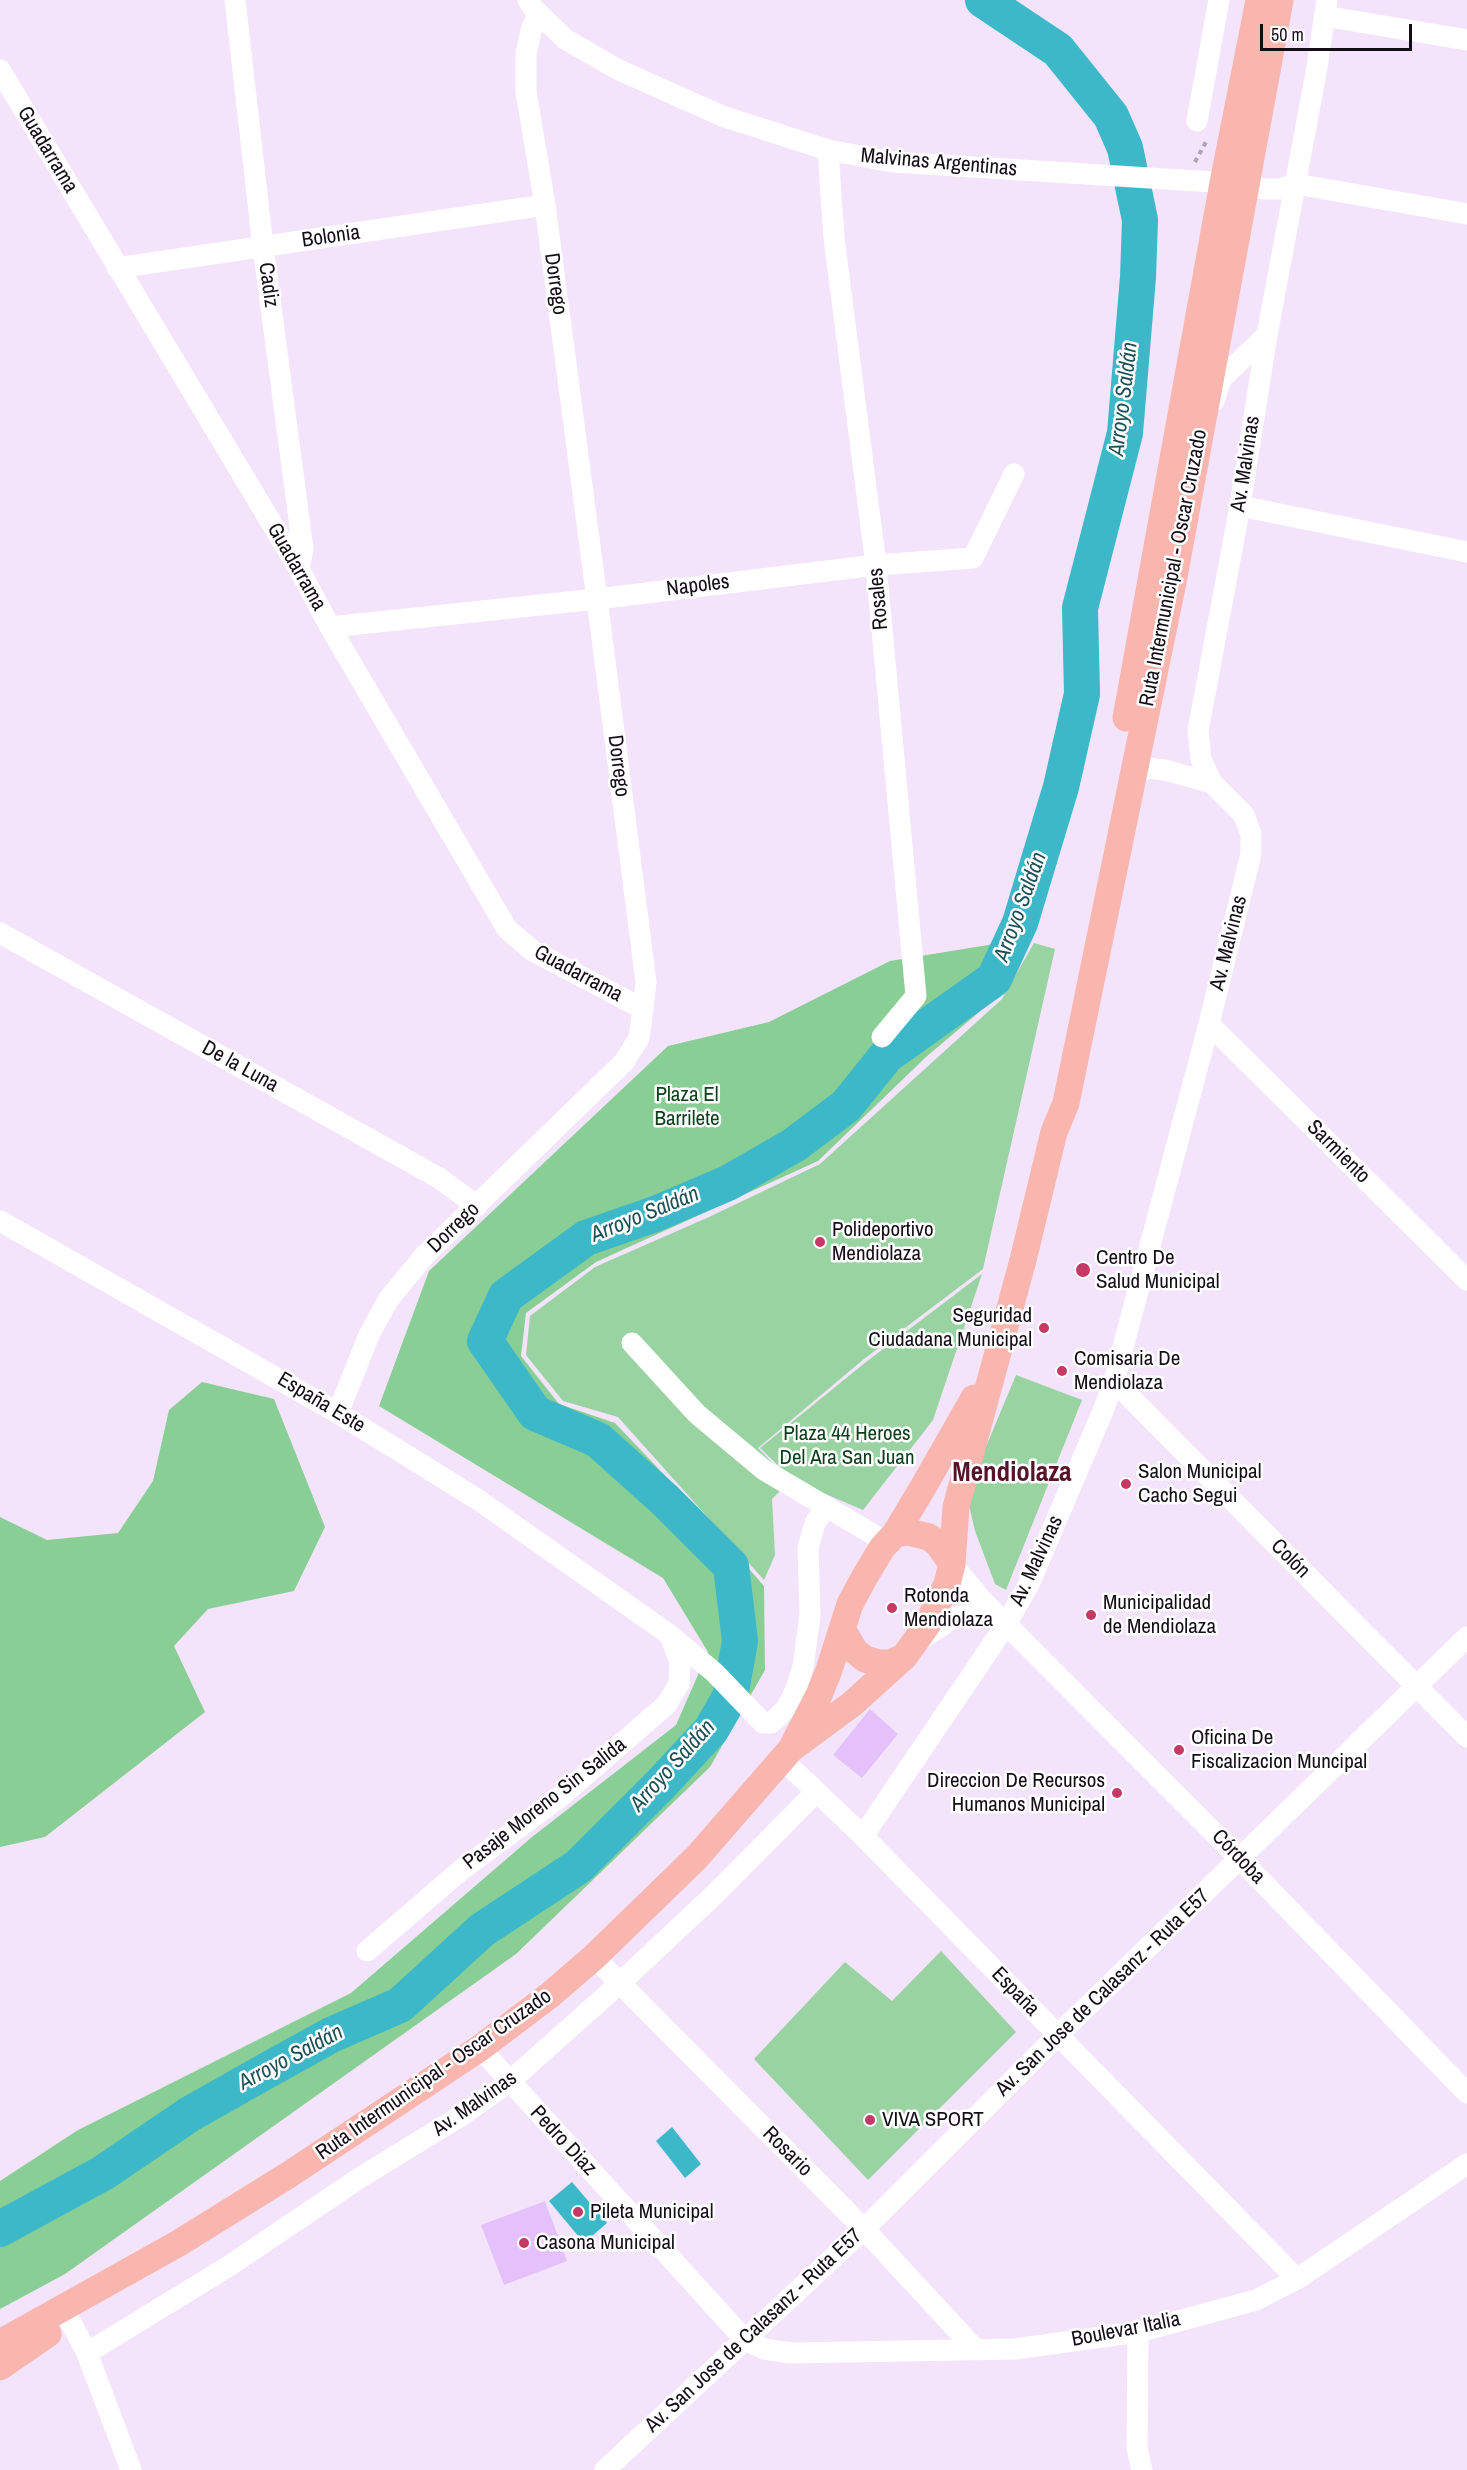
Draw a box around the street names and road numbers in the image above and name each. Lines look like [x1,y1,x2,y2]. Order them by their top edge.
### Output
street label: Guadarrama [11,102,83,198]
street label: Malvinas Argentinas [860,144,1018,182]
street label: Bolonia [300,220,362,254]
street label: Dorrego [538,251,572,317]
street label: Cadiz [252,261,284,309]
street label: Av. Malvinas [1226,414,1266,514]
street label: Ruta Intermunicipal - Oscar Cruzado [1135,427,1213,709]
street label: Guadarrama [261,519,331,615]
street label: Rosales [864,567,894,631]
street label: Napoles [665,570,731,602]
street label: Dorrego [602,734,634,798]
street label: Av. Malvinas [1205,893,1253,993]
street label: Guadarrama [529,940,627,1008]
street label: De la Luna [197,1036,283,1098]
street label: Sarmiento [1301,1115,1375,1189]
street label: Dorrego [423,1197,485,1259]
street label: España Este [273,1367,369,1439]
street label: Av. Malvinas [1005,1512,1069,1610]
street label: Colón [1265,1534,1315,1584]
street label: Pasaje Moreno Sin Salida [458,1732,632,1876]
street label: Córdoba [1206,1824,1270,1890]
street label: Av. San Jose de Calasanz - Ruta E57 [991,1884,1215,2102]
street label: España [986,1962,1044,2022]
street label: Ruta Intermunicipal - Oscar Cruzado [312,1984,556,2166]
street label: Av. Malvinas [428,2066,522,2142]
street label: Pedro Diaz [524,2101,602,2181]
street label: Rosario [757,2122,817,2182]
street label: Av. San Jose de Calasanz - Ruta E57 [640,2224,868,2438]
street label: Boulevar Italia [1070,2307,1182,2353]

